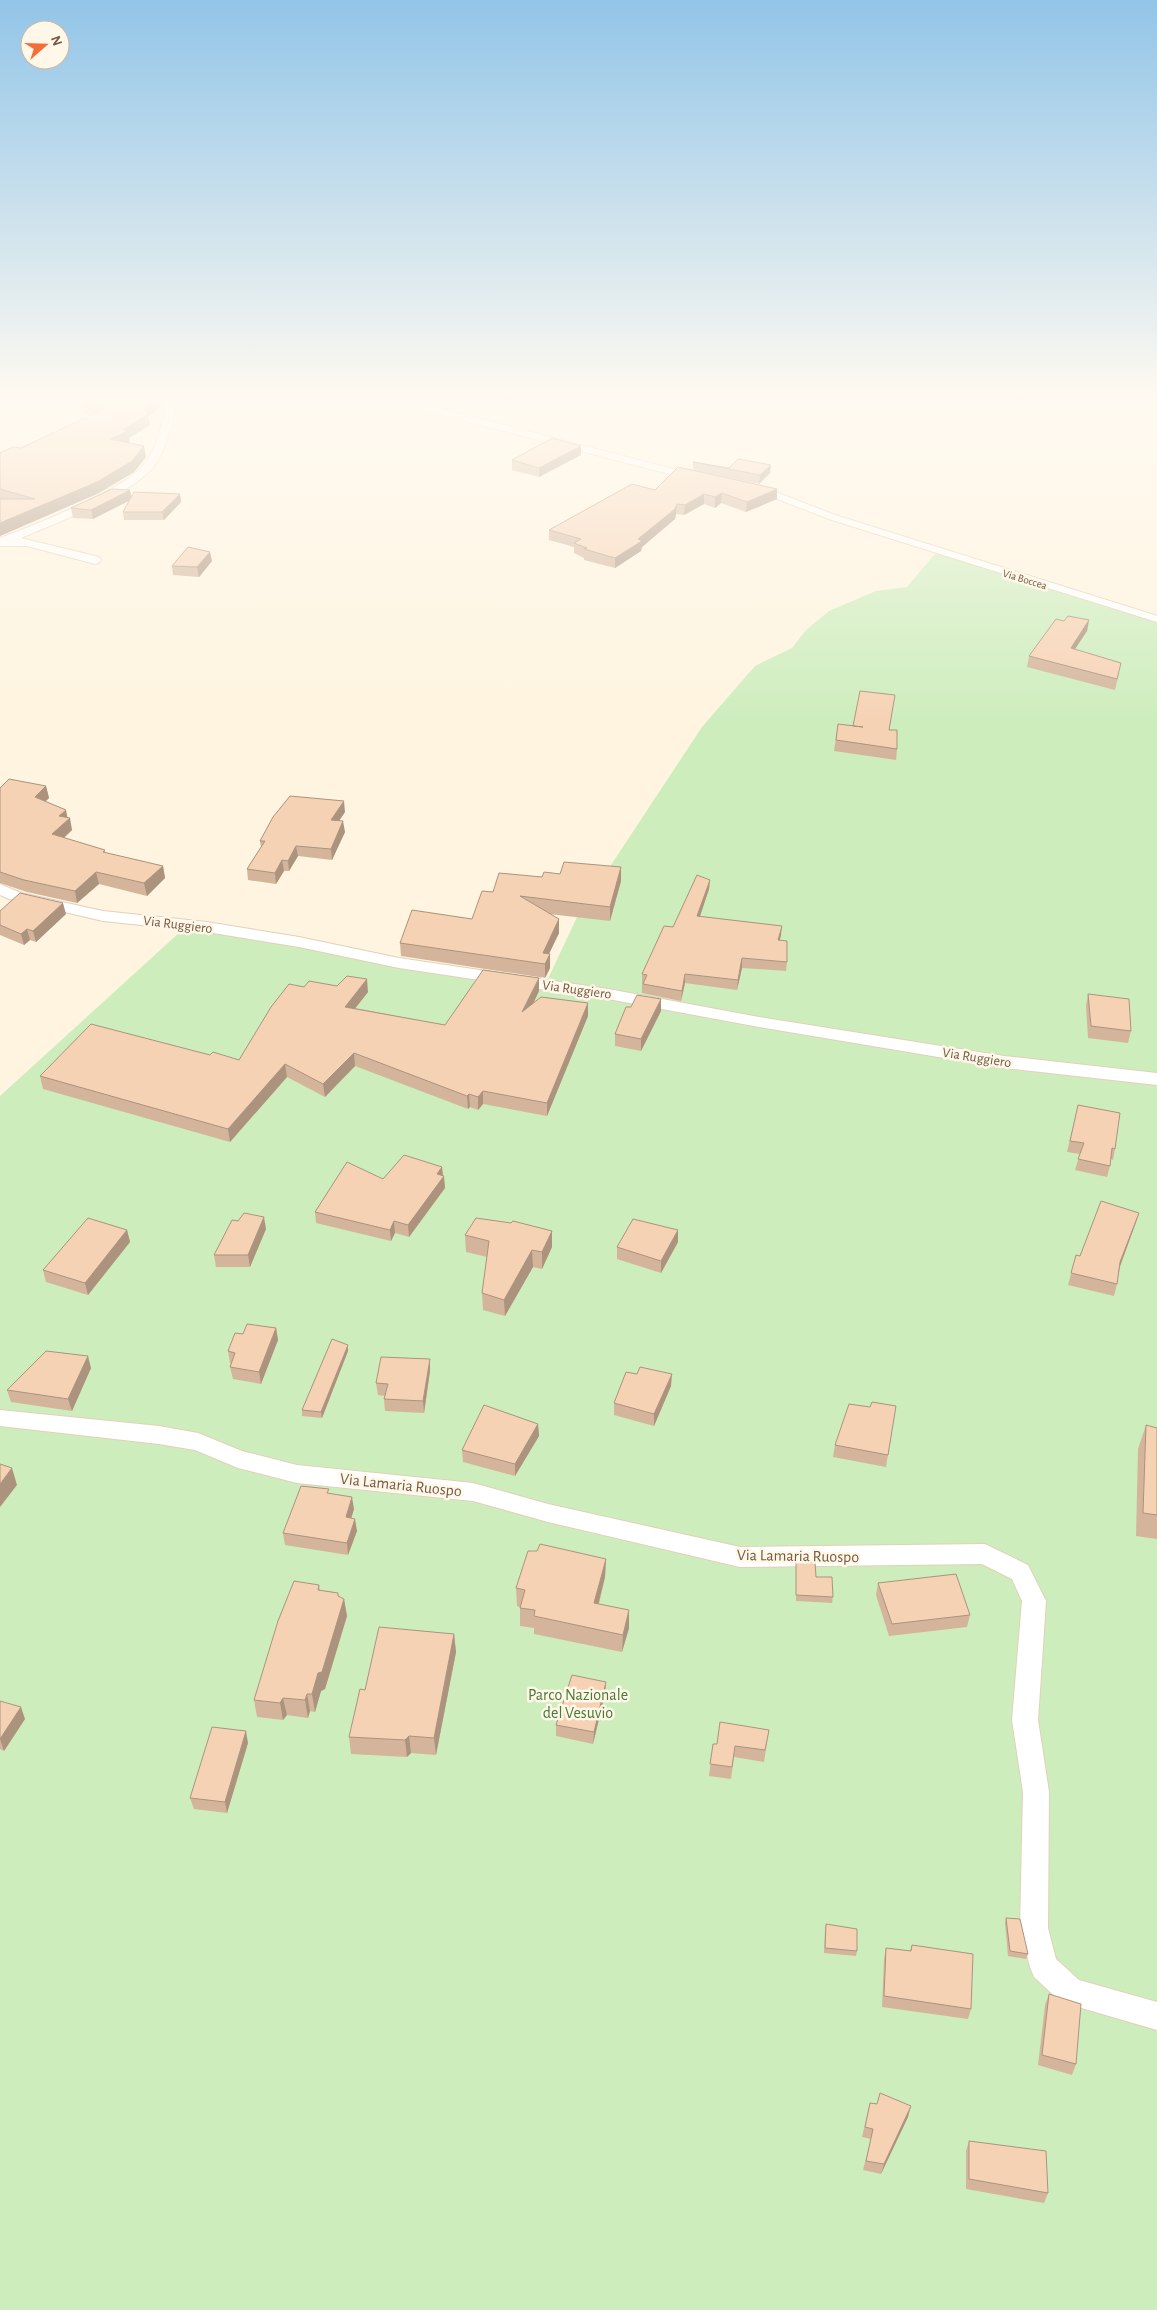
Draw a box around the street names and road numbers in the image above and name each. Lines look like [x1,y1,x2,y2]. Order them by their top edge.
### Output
street label: Via Boccea [1001,568,1048,591]
street label: Via Ruggiero [143,914,213,936]
street label: Via Ruggiero [541,978,612,1002]
street label: Via Ruggiero [941,1046,1012,1070]
street label: Via Lamaria Ruospo [339,1471,463,1499]
street label: Via Lamaria Ruospo [737,1547,859,1565]

